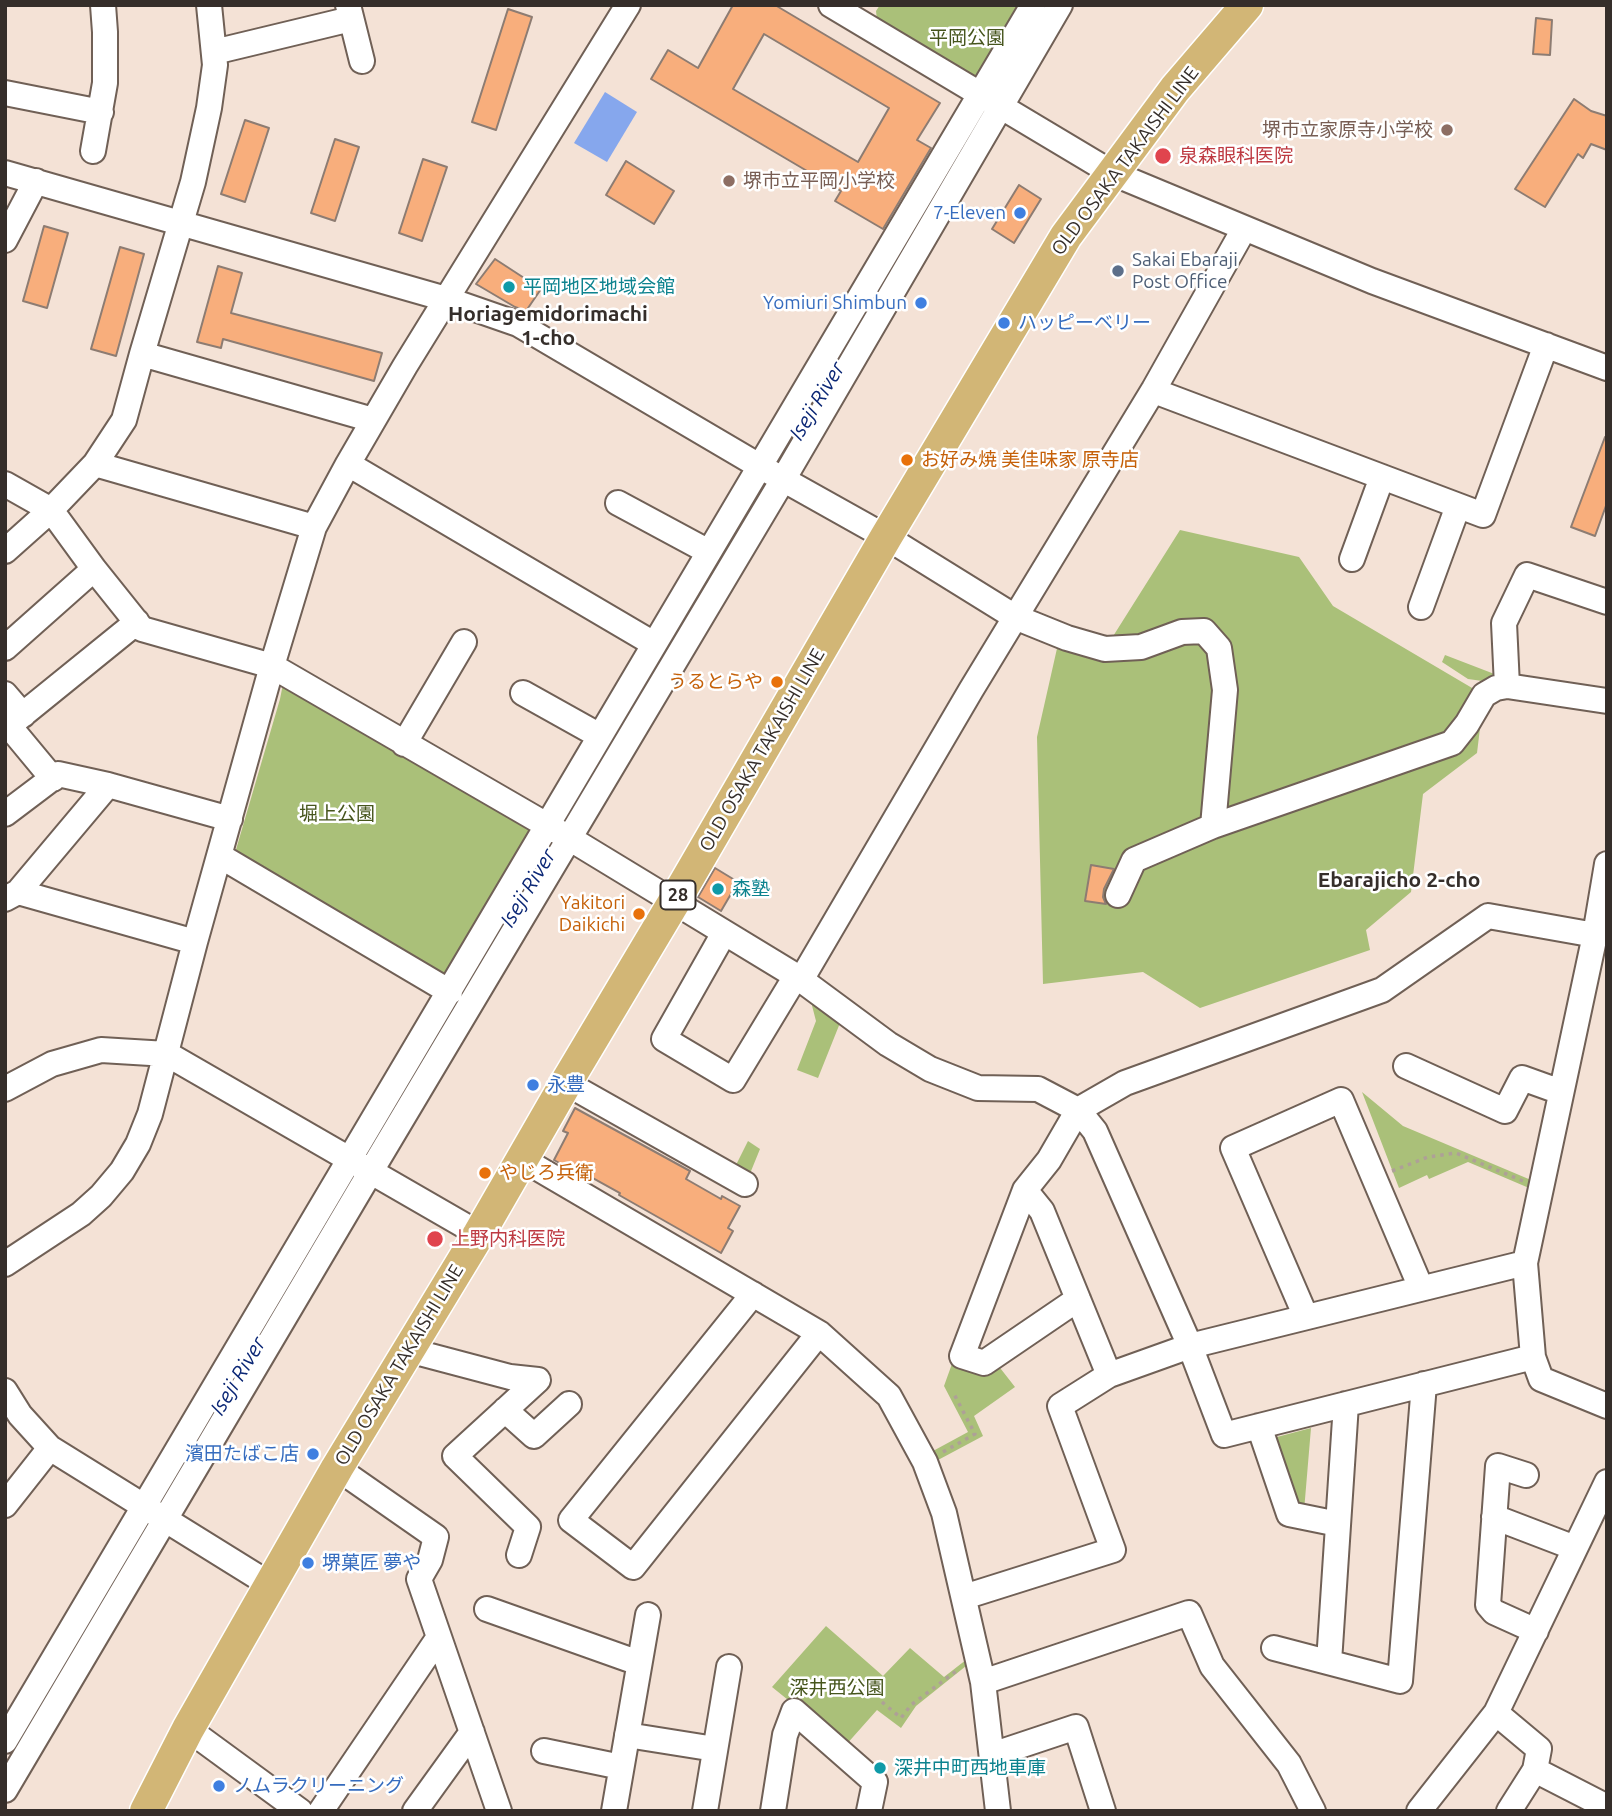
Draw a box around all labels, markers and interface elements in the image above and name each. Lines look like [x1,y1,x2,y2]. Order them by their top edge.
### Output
park label: 平岡公園 [929,27,1005,49]
street label: OLD OSAKA TAKAISHI LINE [1047,62,1203,260]
place label: 堺市立家原寺小学校 [1262,119,1433,141]
marker: 堺市立家原寺小学校 [1439,122,1455,138]
place label: 泉森眼科医院 [1179,145,1293,167]
marker: 泉森眼科医院 [1153,146,1173,166]
place label: 堺市立平岡小学校 [743,170,895,192]
marker: 堺市立平岡小学校 [721,173,737,189]
place label: 7-Eleven [933,202,1006,224]
marker: 7-Eleven [1012,205,1028,221]
place label: Sakai Ebaraji Post Office [1132,249,1238,293]
marker: Sakai Ebaraji Post Office [1110,263,1126,279]
place label: 平岡地区地域会館 [523,276,675,298]
marker: 平岡地区地域会館 [501,279,517,295]
place label: Yomiuri Shimbun [763,292,907,314]
marker: Yomiuri Shimbun [913,295,929,311]
district label: Horiagemidorimachi 1-cho [448,301,648,351]
place label: ハッピーベリー [1018,312,1151,334]
marker: ハッピーベリー [996,315,1012,331]
water label: Iseji River [784,357,850,445]
place label: お好み焼 美佳味家 原寺店 [921,449,1139,471]
marker: お好み焼 美佳味家 原寺店 [899,452,915,468]
street label: OLD OSAKA TAKAISHI LINE [694,644,830,856]
place label: うるとらや [668,671,763,693]
marker: うるとらや [769,674,785,690]
park label: 堀上公園 [299,803,375,825]
water label: Iseji River [495,844,561,932]
district label: Ebarajicho 2-cho [1318,867,1480,893]
place label: 森塾 [732,878,770,900]
road number: 28 [660,880,696,910]
marker: 森塾 [710,881,726,897]
place label: Yakitori Daikichi [559,892,625,936]
marker: Yakitori Daikichi [631,906,647,922]
place label: 永豊 [547,1074,585,1096]
marker: 永豊 [525,1077,541,1093]
place label: やじろ兵衛 [499,1162,594,1184]
marker: やじろ兵衛 [477,1165,493,1181]
place label: 上野内科医院 [451,1228,565,1250]
marker: 上野内科医院 [425,1229,445,1249]
street label: OLD OSAKA TAKAISHI LINE [330,1260,468,1470]
water label: Iseji River [205,1332,271,1420]
place label: 濱田たばこ店 [185,1443,299,1465]
marker: 濱田たばこ店 [305,1446,321,1462]
place label: 堺菓匠 夢や [322,1552,421,1574]
marker: 堺菓匠 夢や [300,1555,316,1571]
park label: 深井西公園 [790,1677,884,1699]
place label: 深井中町西地車庫 [894,1757,1046,1779]
marker: 深井中町西地車庫 [872,1760,888,1776]
place label: ノムラクリーニング [233,1775,404,1797]
marker: ノムラクリーニング [211,1778,227,1794]

